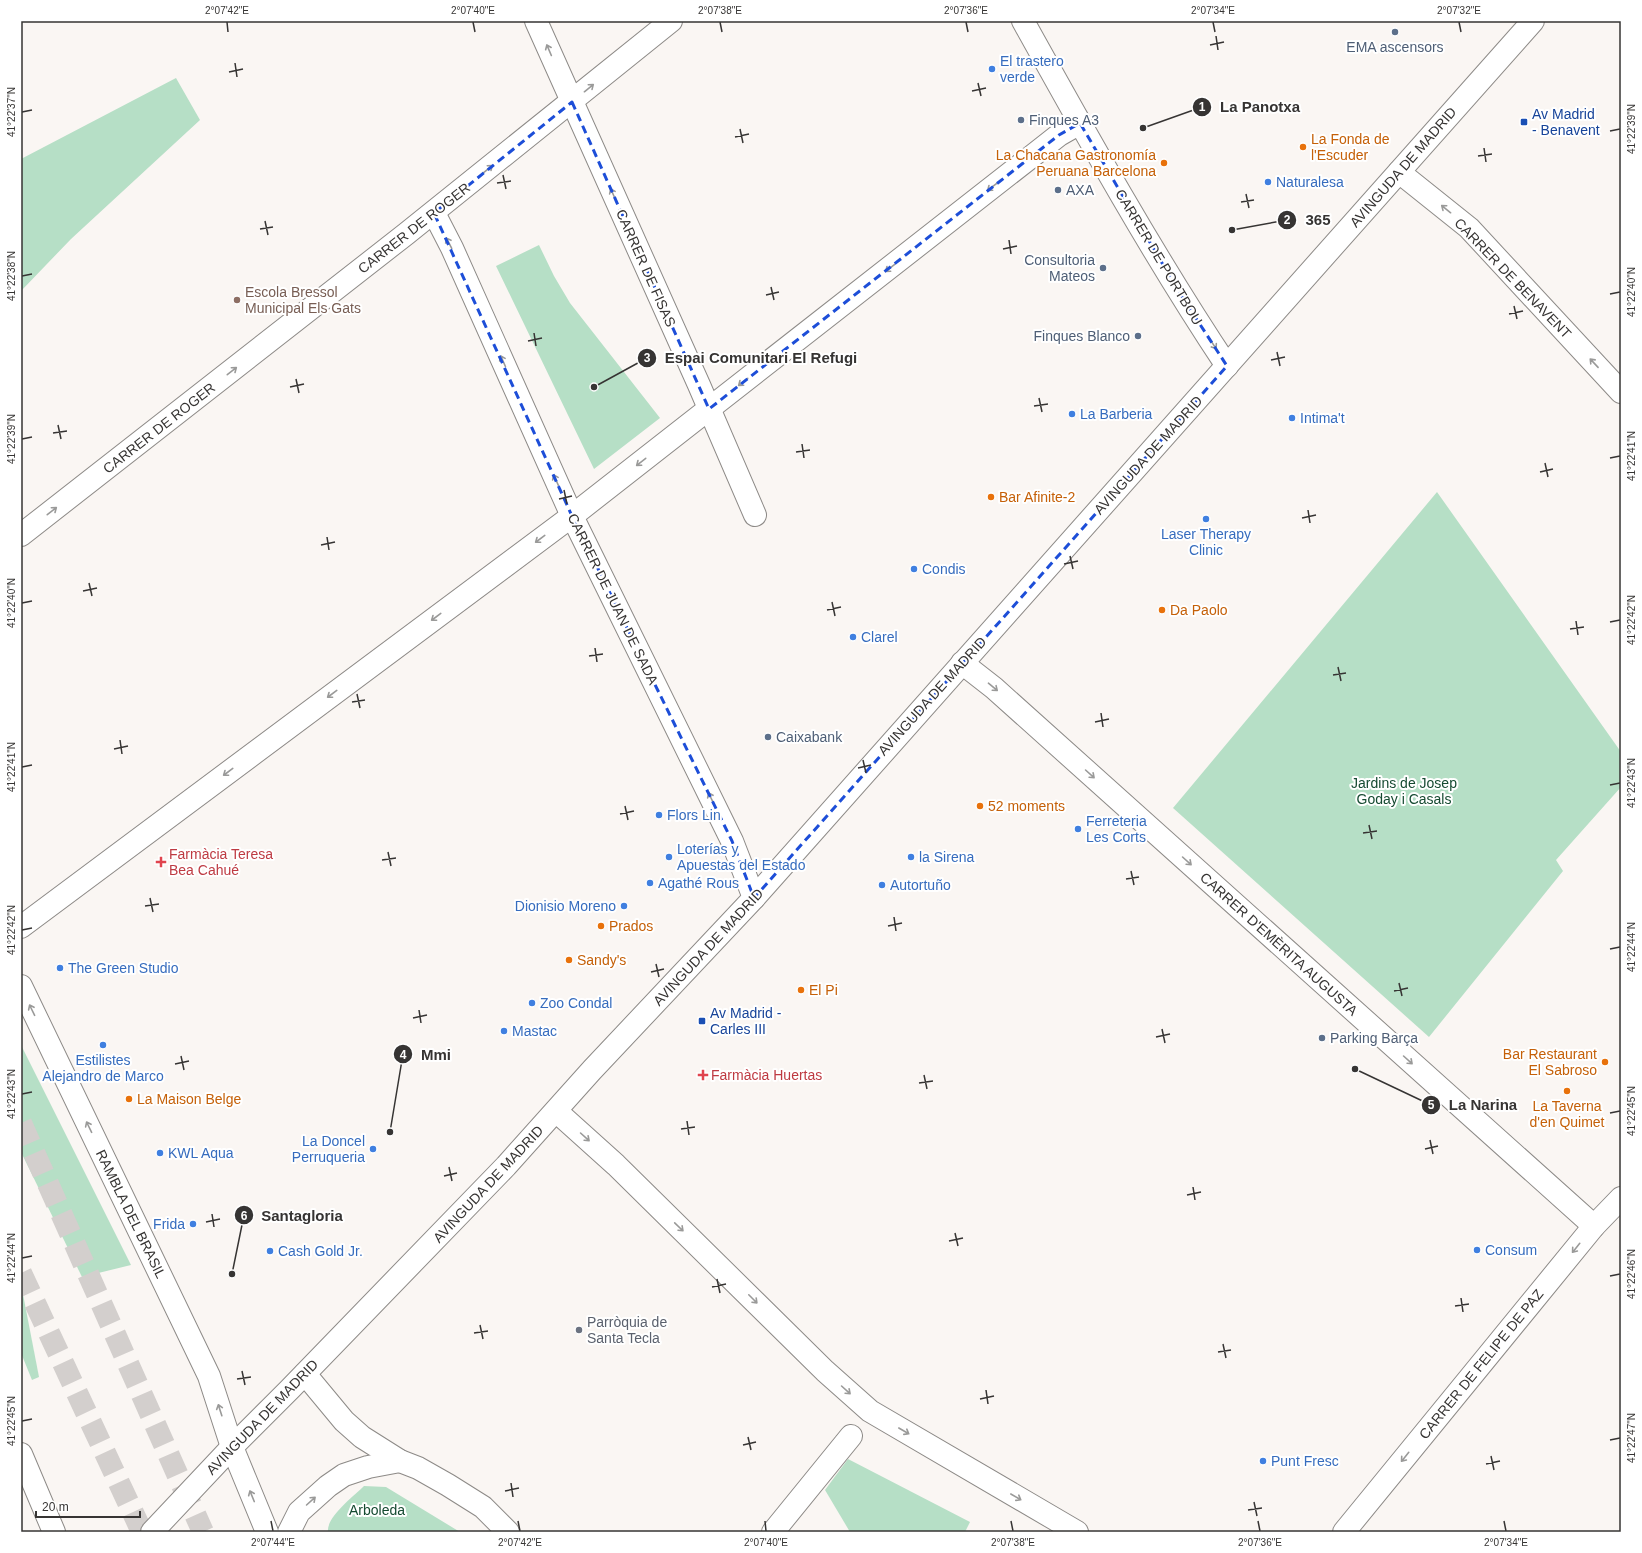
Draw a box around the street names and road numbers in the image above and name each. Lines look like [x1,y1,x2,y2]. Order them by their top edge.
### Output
street label: AVINGUDA DE MADRID [1347,104,1459,230]
street label: CARRER DE ROGER [355,179,473,277]
street label: CARRER DE PORTBOU [1112,186,1206,328]
street label: CARRER DE FISAS [613,207,679,329]
street label: CARRER DE BENAVENT [1451,215,1575,342]
street label: CARRER DE ROGER [100,379,218,477]
street label: AVINGUDA DE MADRID [1091,393,1205,517]
street label: CARRER DE JUAN DE SADA [565,511,662,688]
street label: AVINGUDA DE MADRID [875,634,989,758]
street label: CARRER D'EMÈRITA AUGUSTA [1197,869,1361,1019]
street label: AVINGUDA DE MADRID [650,885,766,1009]
street label: AVINGUDA DE MADRID [430,1122,546,1246]
street label: RAMBLA DEL BRASIL [93,1147,169,1281]
street label: CARRER DE FELIPE DE PAZ [1416,1286,1547,1442]
street label: AVINGUDA DE MADRID [203,1356,321,1478]

